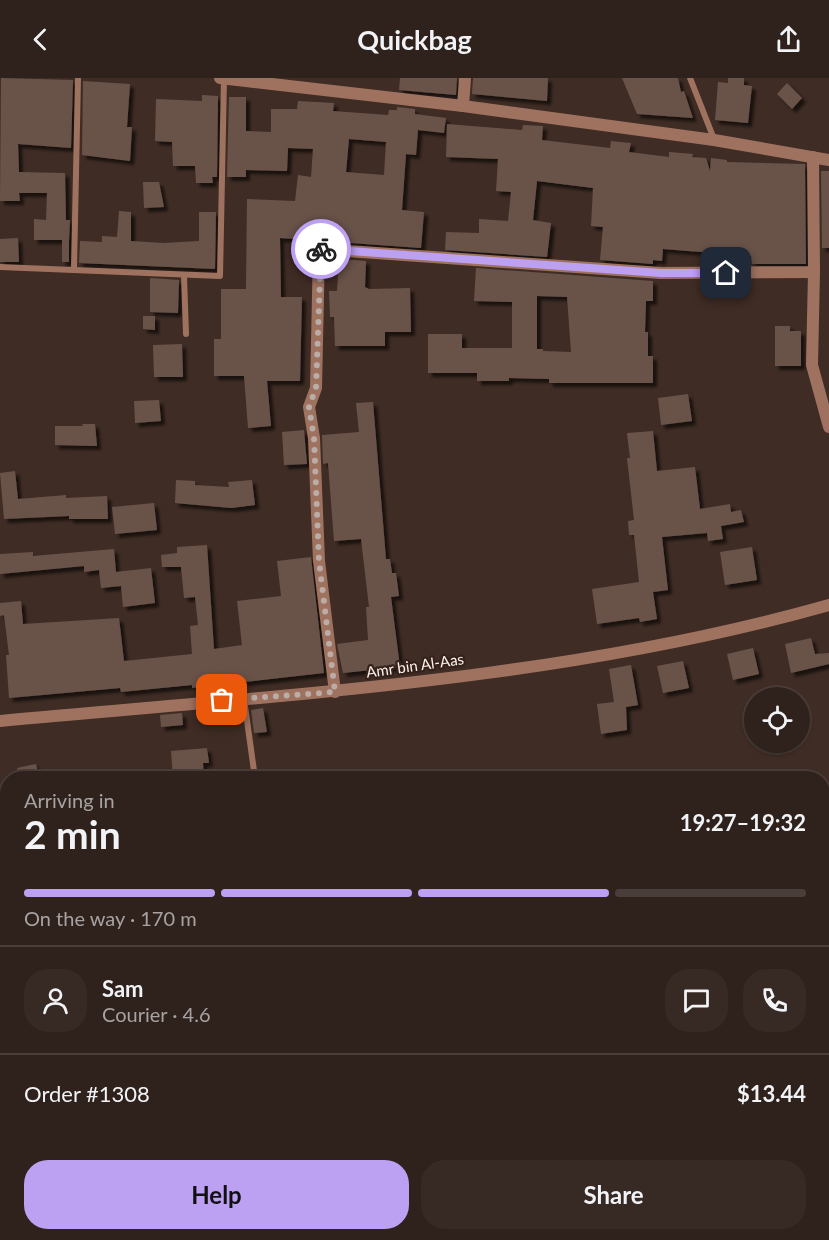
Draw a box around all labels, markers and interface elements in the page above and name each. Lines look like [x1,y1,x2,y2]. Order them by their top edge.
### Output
icon: back [24,23,57,56]
text: Quickbag [357,23,472,56]
icon: share [772,23,805,56]
courier [291,219,351,279]
icon: bike [305,233,338,266]
pin [700,247,751,298]
icon: home [709,256,742,289]
street label: Amr bin Al-Aas [365,649,465,681]
pin [196,674,247,725]
icon: bag [205,683,238,716]
map controls [744,687,810,753]
button: locate [744,687,810,753]
text: Arriving in [24,788,115,812]
text: 19:27–19:32 [680,809,806,836]
text: 2 min [24,811,121,857]
text: On the way · 170 m [24,906,197,930]
button: person [24,969,87,1032]
button: chat [665,969,728,1032]
button: phone [743,969,806,1032]
text: Sam [102,975,144,1002]
text: Courier · 4.6 [102,1002,211,1026]
text: Order #1308 [24,1080,150,1107]
text: $13.44 [737,1080,806,1107]
button: Help [24,1160,409,1229]
button: Share [421,1160,806,1229]

